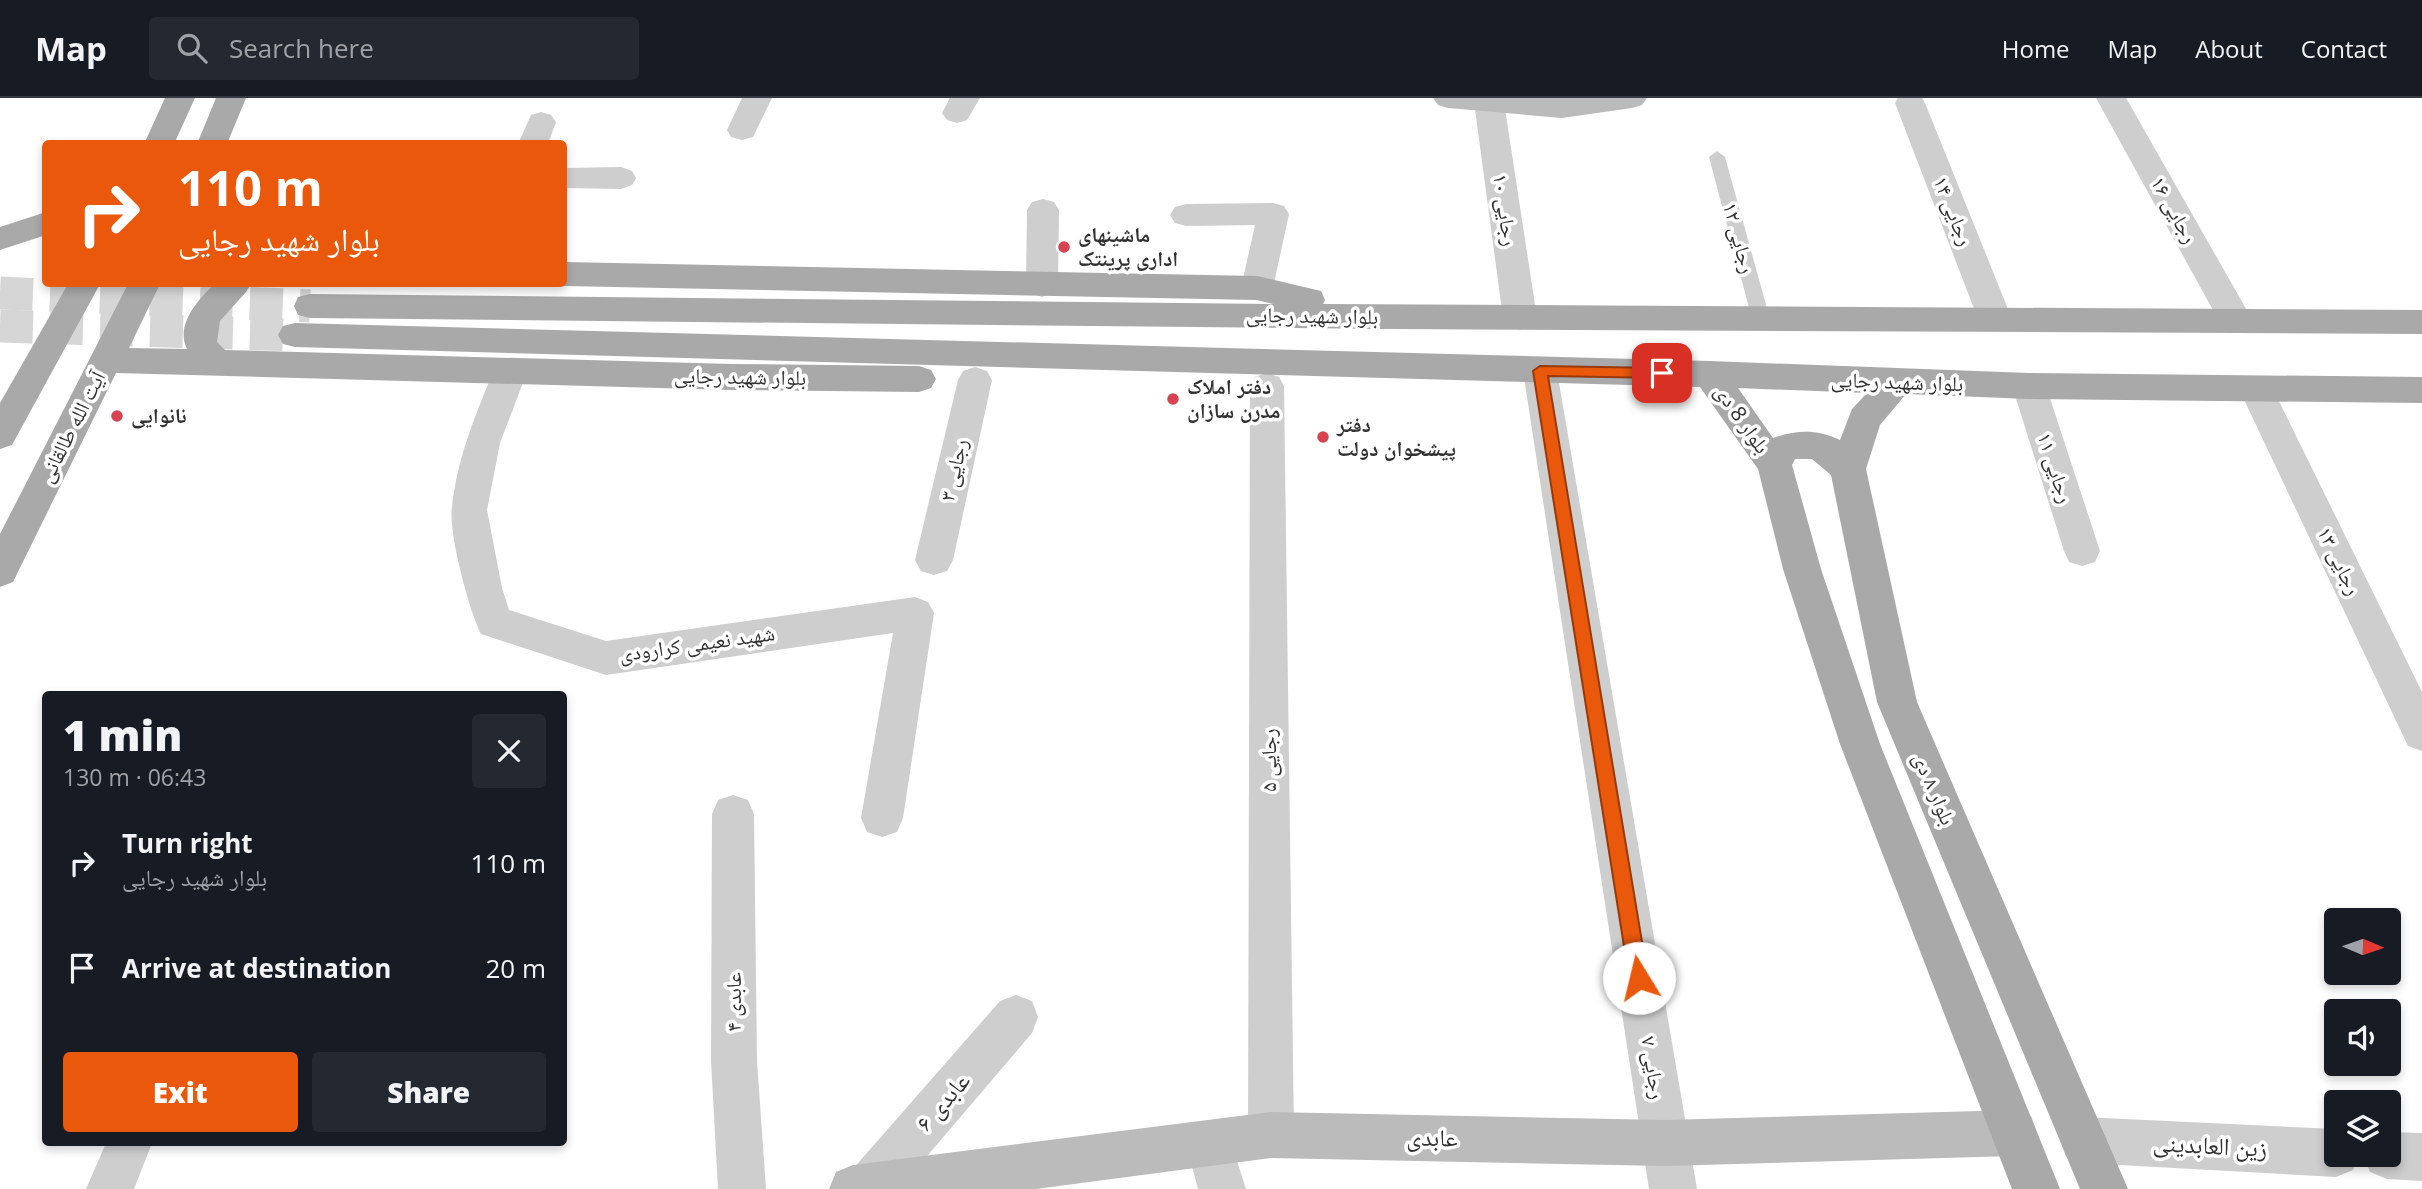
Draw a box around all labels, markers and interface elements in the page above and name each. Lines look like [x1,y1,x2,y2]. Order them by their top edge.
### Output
search box [149,17,639,80]
text: Map [35,26,107,71]
icon: search [173,29,211,67]
text: Search here [229,30,374,66]
text: Home [2002,32,2070,65]
text: Map [2108,32,2157,65]
text: About [2195,32,2263,65]
text: Contact [2301,32,2387,65]
text: 110 m [178,154,323,220]
icon: right [63,168,154,259]
street label: رجایی ۱۶ [2145,171,2205,248]
street label: رجایی ۱۰ [1487,172,1525,248]
street label: رجایی ۱۴ [1927,172,1981,250]
street label: رجایی ۱۲ [1717,199,1763,276]
text: بلوار شهید رجایی [178,217,380,260]
place label: ماشینهای اداری پرینتک [1078,220,1178,272]
marker: ماشینهای اداری پرینتک [1056,239,1072,255]
street label: بلوار شهید رجایی [1246,300,1379,330]
pin [1632,343,1692,403]
icon: arrive [1643,354,1681,392]
street label: بلوار شهید رجایی [674,361,807,391]
street label: آیت الله طالقانی [31,365,111,487]
street label: بلوار شهید رجایی [1830,365,1964,397]
place label: دفتر املاک مدرن سازان [1187,372,1281,424]
street label: بلوار 8 دی [1709,378,1777,459]
marker: دفتر املاک مدرن سازان [1165,391,1181,407]
place label: نانوایی [131,401,187,429]
marker: نانوایی [109,408,125,424]
place label: دفتر پیشخوان دولت [1336,410,1456,462]
marker: دفتر پیشخوان دولت [1315,429,1331,445]
street label: رجایی ۱۱ [2031,429,2081,507]
street label: رجایی ۳ [932,436,974,504]
street label: رجایی ۱۳ [2311,522,2368,599]
street label: شهید نعیمی کرارودی [617,618,777,668]
text: 1 min [63,706,182,763]
button: close [472,714,546,788]
street label: رجایی ۵ [1254,728,1282,792]
street label: بلوار ۸ دی [1907,748,1963,829]
text: 130 m · 06:43 [63,761,206,793]
text: Turn right [122,825,253,861]
icon: right [63,844,101,882]
text: 110 m [471,845,546,881]
text: بلوار شهید رجایی [122,861,267,893]
north arrow [2324,908,2401,985]
map controls [2324,908,2401,1167]
position arrow [1602,941,1676,1015]
icon: arrive [63,949,101,987]
text: Arrive at destination [122,950,391,986]
text: 20 m [485,950,546,986]
street label: عابدی ۴ [719,972,747,1032]
button: sound [2324,999,2401,1076]
street label: رجایی ۷ [1635,1034,1673,1101]
button: Exit [63,1052,298,1132]
button: Share [312,1052,546,1132]
street label: عابدی ۶ [907,1065,977,1138]
button: layers [2324,1090,2401,1167]
street label: عابدی [1406,1120,1458,1153]
street label: زین العابدینی [2152,1125,2268,1164]

